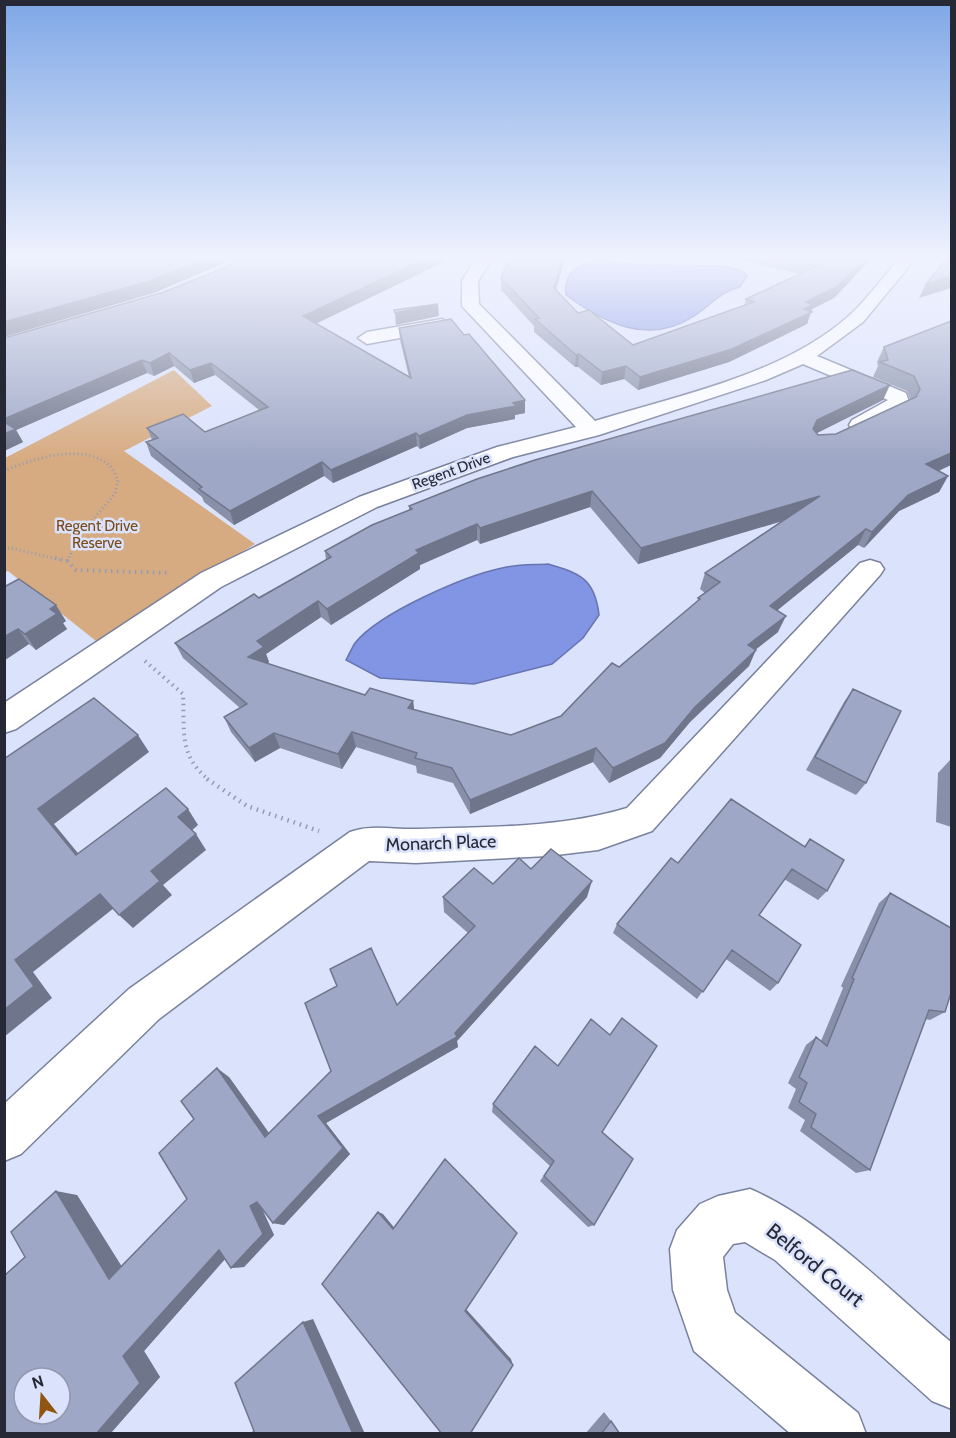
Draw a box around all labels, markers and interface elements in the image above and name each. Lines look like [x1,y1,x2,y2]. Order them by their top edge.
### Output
street label: Regent Drive [409,448,493,493]
park label: Regent Drive Reserve [56,517,138,552]
street label: Monarch Place [385,830,497,856]
street label: Belford Court [762,1218,869,1312]
north arrow [12,1366,72,1426]
text: N [30,1371,46,1393]

